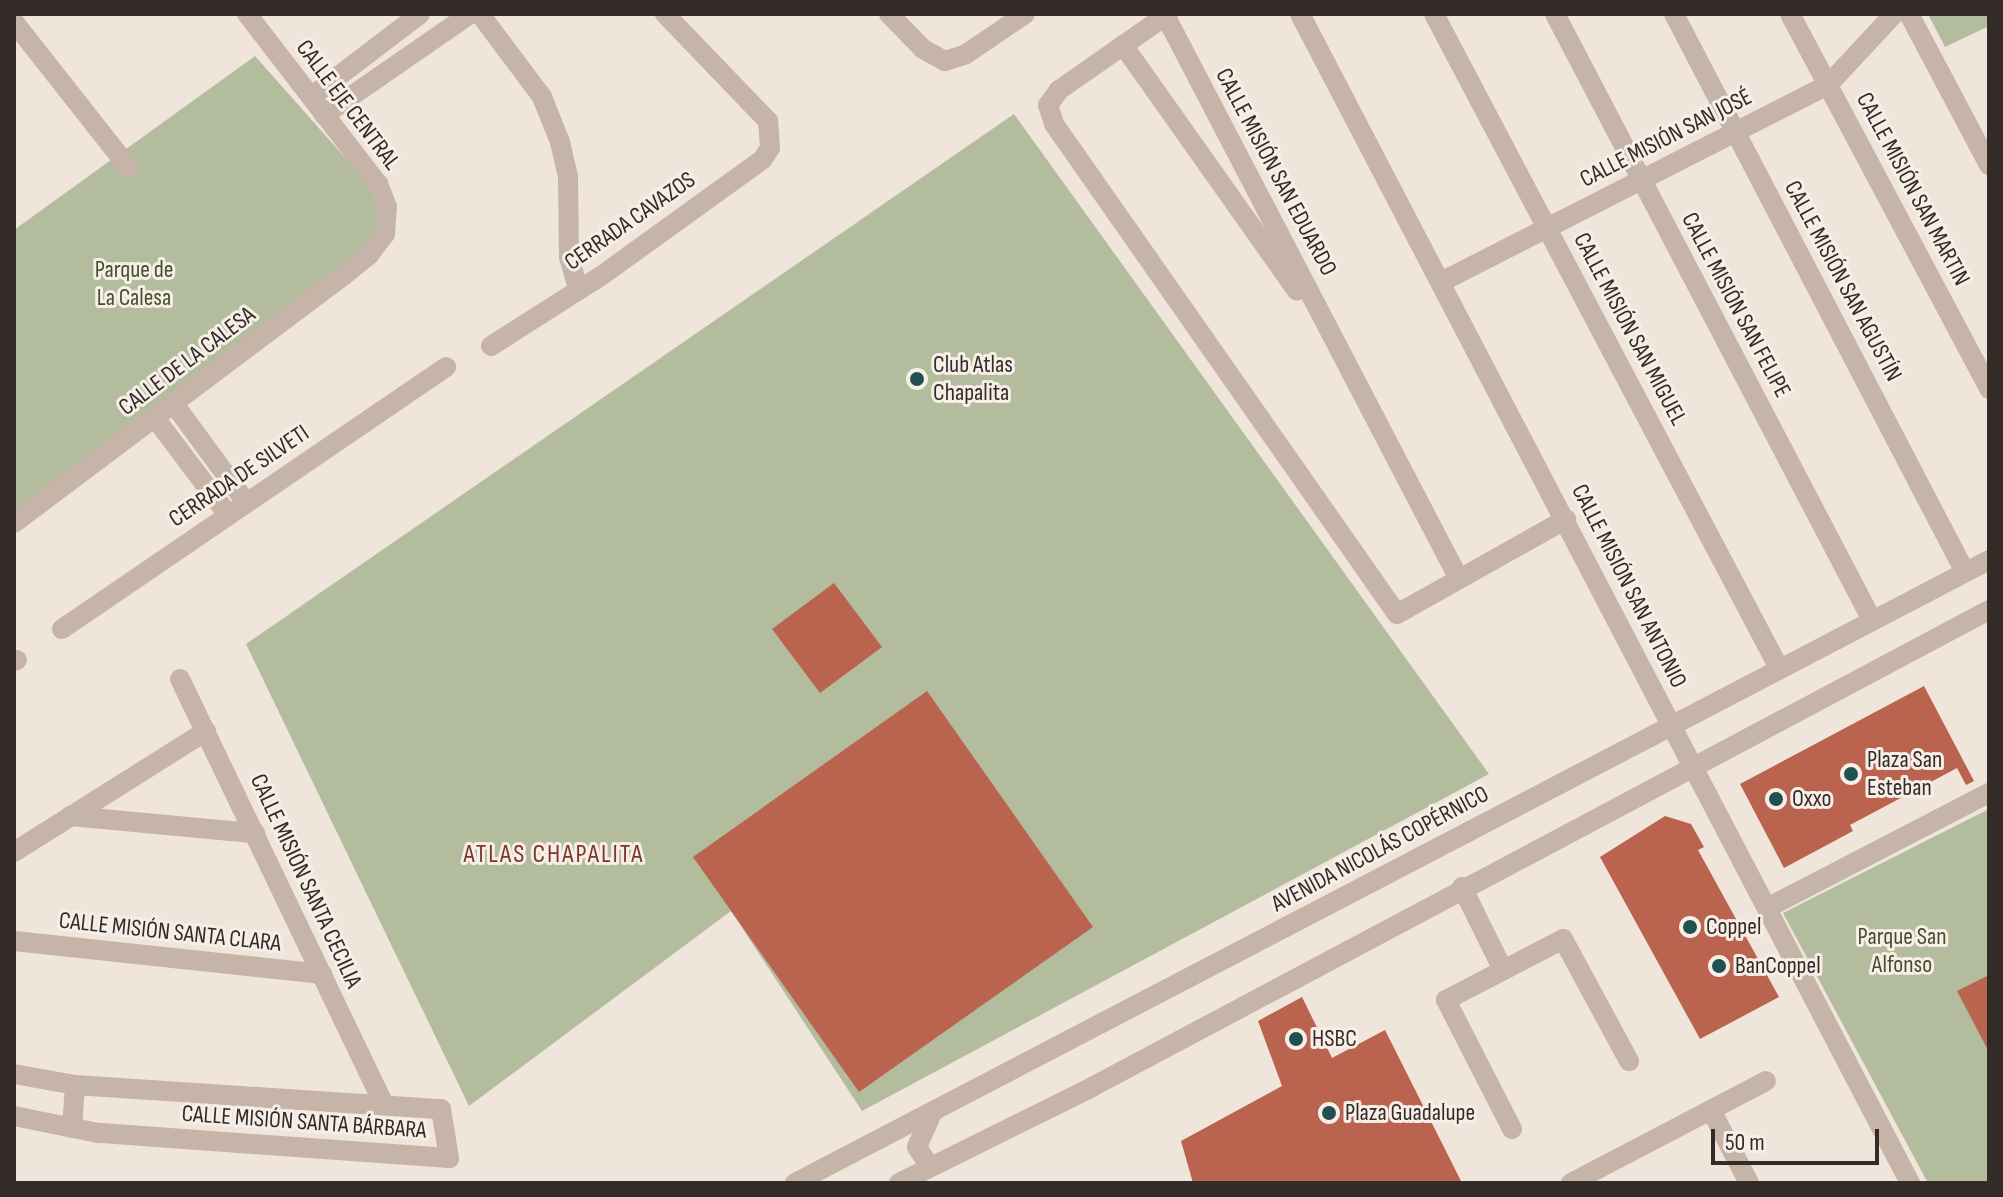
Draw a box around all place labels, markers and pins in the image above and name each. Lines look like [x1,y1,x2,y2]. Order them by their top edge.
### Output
place label: Club Atlas Chapalita [933,351,1013,407]
marker: Club Atlas Chapalita [908,370,926,388]
place label: Plaza San Esteban [1867,746,1942,802]
marker: Plaza San Esteban [1842,765,1860,783]
place label: Oxxo [1792,785,1831,813]
marker: Oxxo [1767,790,1785,808]
place label: Coppel [1706,913,1761,941]
marker: Coppel [1681,918,1699,936]
place label: BanCoppel [1735,952,1821,980]
marker: BanCoppel [1710,957,1728,975]
place label: HSBC [1312,1025,1357,1053]
marker: HSBC [1287,1030,1305,1048]
place label: Plaza Guadalupe [1345,1099,1475,1127]
marker: Plaza Guadalupe [1320,1104,1338,1122]

